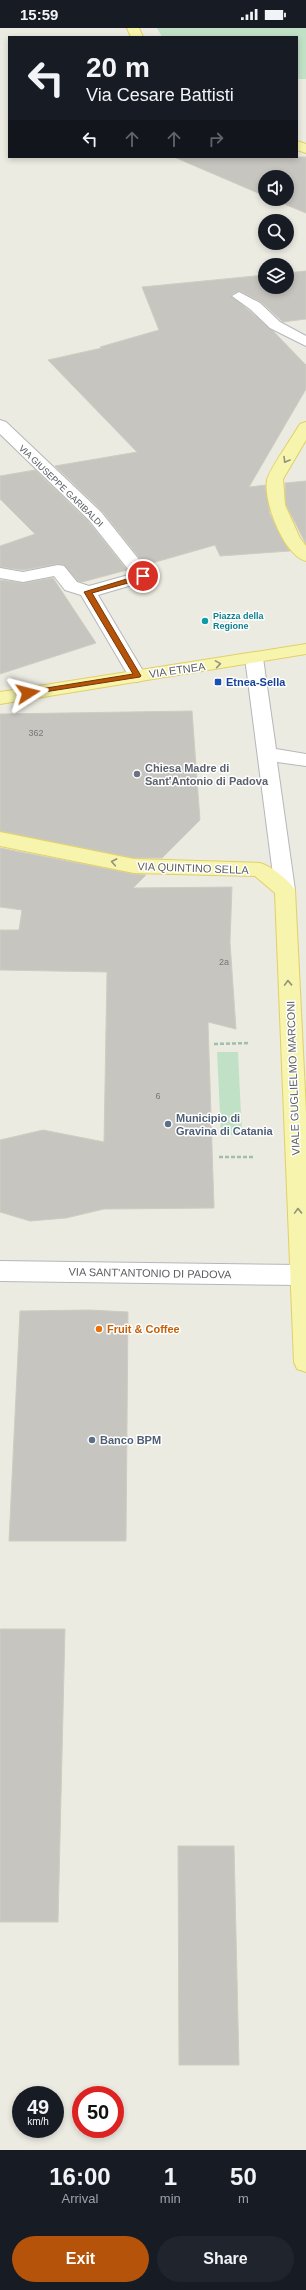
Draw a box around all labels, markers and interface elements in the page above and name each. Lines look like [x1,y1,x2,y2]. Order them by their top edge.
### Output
text: 15:59 [20,6,58,23]
icon: left [20,52,72,104]
text: 20 m [86,52,150,83]
text: Via Cesare Battisti [86,85,234,105]
icon: left [79,128,101,150]
icon: ahead [121,128,143,150]
icon: ahead [163,128,185,150]
icon: right [205,128,227,150]
map controls [258,170,294,294]
button: sound [258,170,294,206]
button: search [258,214,294,250]
button: layers [258,258,294,294]
street label: VIA GIUSEPPE GARIBALDI [17,443,105,529]
one-way arrow [283,456,291,463]
pin [126,559,160,593]
icon: arrive [132,565,154,587]
place label: Piazza della Regione [213,611,265,631]
marker: Piazza della Regione [200,616,210,626]
street label: VIA ETNEA [148,660,207,680]
one-way arrow [215,660,221,669]
position arrow [7,672,49,714]
place label: Etnea-Sella [226,676,286,688]
marker: Etnea-Sella [213,677,223,687]
house number: 362 [28,728,44,738]
place label: Chiesa Madre di Sant'Antonio di Padova [145,762,269,787]
marker: Chiesa Madre di Sant'Antonio di Padova [132,769,142,779]
one-way arrow [111,859,117,867]
street label: VIA QUINTINO SELLA [137,860,249,876]
house number: 2a [219,957,229,967]
one-way arrow [284,980,293,986]
street label: VIALE GUGLIELMO MARCONI [284,1001,302,1155]
house number: 6 [155,1091,161,1101]
place label: Municipio di Gravina di Catania [176,1112,273,1137]
marker: Municipio di Gravina di Catania [163,1119,173,1129]
one-way arrow [294,1208,303,1214]
street label: VIA SANT'ANTONIO DI PADOVA [68,1266,232,1280]
place label: Fruit & Coffee [107,1323,180,1335]
marker: Fruit & Coffee [94,1324,104,1334]
place label: Banco BPM [100,1434,161,1446]
marker: Banco BPM [87,1435,97,1445]
speed limit sign: 50 [72,2086,124,2138]
text: 49 [27,2096,49,2118]
text: km/h [27,2116,49,2127]
text: 16:00 [49,2163,111,2190]
text: 1 [164,2163,177,2190]
text: 50 [230,2163,257,2190]
text: Arrival [62,2191,98,2206]
text: min [160,2191,181,2206]
text: m [238,2191,249,2206]
button: Exit [12,2236,149,2282]
button: Share [157,2236,294,2282]

